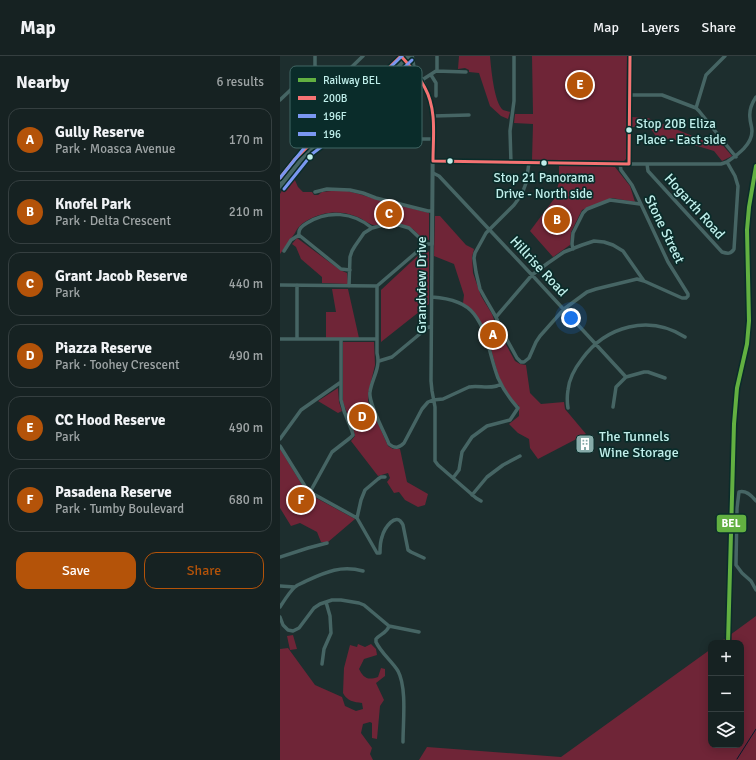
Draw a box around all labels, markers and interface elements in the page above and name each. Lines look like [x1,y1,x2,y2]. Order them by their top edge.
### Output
text: Map [20,16,56,40]
text: Map [593,19,619,36]
text: Layers [641,19,680,36]
text: Share [702,19,736,36]
legend [290,66,422,148]
pin: E [567,70,593,100]
text: Nearby [16,72,69,93]
text: 6 results [216,74,264,90]
text: Railway BEL [323,74,381,87]
text: 200B [323,92,348,105]
text: 196F [323,110,347,123]
place label: Stop 20B Eliza Place - East side [636,116,726,148]
text: Gully Reserve [55,123,144,141]
marker: Stop 20B Eliza Place - East side [624,125,634,135]
text: 196 [323,128,341,141]
text: A [26,132,34,148]
text: 170 m [229,132,263,148]
text: Park · Moasca Avenue [55,141,175,157]
unlabelled marker [305,152,315,162]
unlabelled marker [445,156,455,166]
marker: Stop 21 Panorama Drive - North side [539,158,549,168]
place label: Stop 21 Panorama Drive - North side [494,170,594,202]
street label: Hogarth Road [661,170,728,243]
street label: Stone Street [641,192,688,266]
text: Knofel Park [55,195,131,213]
pin: C [376,199,402,229]
text: B [26,204,34,220]
text: 210 m [229,204,263,220]
pin: B [544,205,570,235]
text: Park · Delta Crescent [55,213,171,229]
street label: Hillrise Road [506,233,571,300]
street label: Grandview Drive [413,236,430,334]
text: Grant Jacob Reserve [55,267,188,285]
text: C [26,276,34,292]
text: 440 m [229,276,263,292]
text: Park [55,285,80,301]
your location [561,308,581,328]
pin: A [480,320,506,350]
text: Piazza Reserve [55,339,152,357]
text: D [26,348,34,364]
text: 490 m [229,348,263,364]
text: Park · Toohey Crescent [55,357,180,373]
pin: D [349,402,375,432]
text: CC Hood Reserve [55,411,165,429]
text: E [26,420,34,436]
text: 490 m [229,420,263,436]
place label: The Tunnels Wine Storage [599,428,679,461]
text: Park [55,429,80,445]
building icon: The Tunnels Wine Storage [574,433,596,455]
text: Pasadena Reserve [55,483,172,501]
pin: F [288,485,314,515]
text: F [27,492,33,508]
text: 680 m [229,492,263,508]
text: Park · Tumby Boulevard [55,501,184,517]
line badge: BEL [716,514,747,533]
text: BEL [722,517,741,530]
button: Save [16,552,136,589]
button: Share [144,552,264,589]
map controls [708,640,744,748]
button: + [708,640,744,676]
button: − [708,676,744,712]
button: layers [708,712,744,748]

